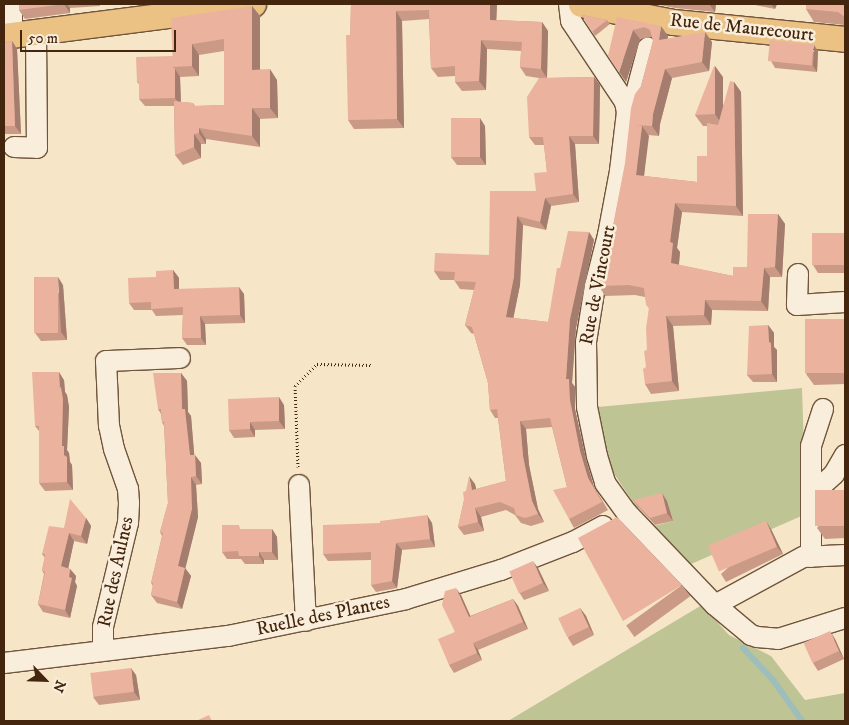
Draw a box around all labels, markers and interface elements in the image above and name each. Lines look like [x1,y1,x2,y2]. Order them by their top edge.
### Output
street label: Rue de Maurecourt [669,9,815,47]
scale bar [22,20,179,52]
text: 50 m [28,29,58,48]
street label: Rue de Vincourt [575,223,621,347]
street label: Rue des Aulnes [93,515,139,629]
street label: Ruelle des Plantes [254,591,392,641]
north arrow [20,655,70,705]
text: N [48,677,69,695]

